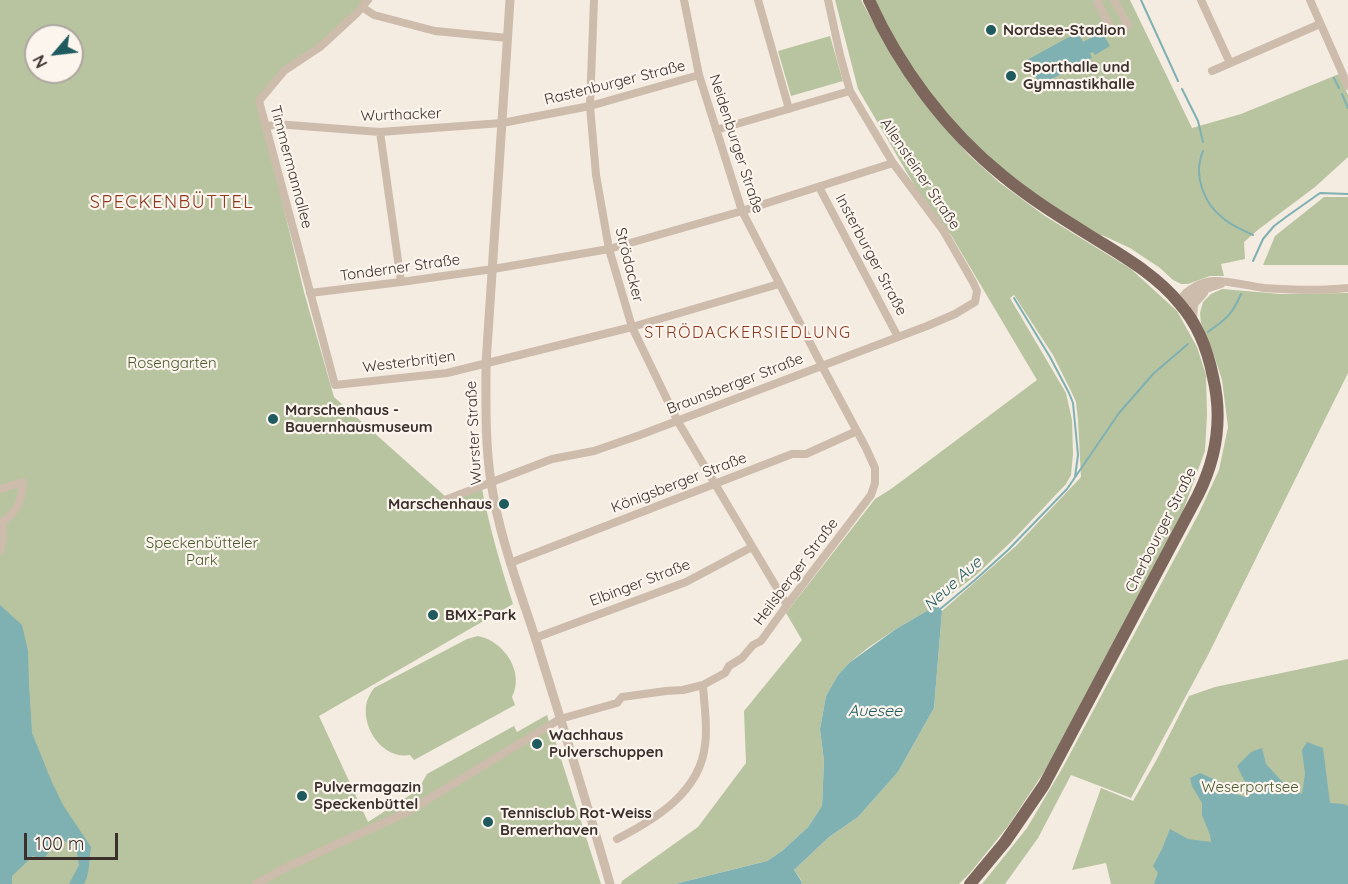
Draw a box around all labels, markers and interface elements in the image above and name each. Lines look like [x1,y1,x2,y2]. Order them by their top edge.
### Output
place label: Nordsee-Stadion [1003,21,1126,39]
marker: Nordsee-Stadion [984,23,998,37]
north arrow [24,24,84,84]
text: N [28,52,51,71]
street label: Rastenburger Straße [543,57,687,109]
place label: Sporthalle und Gymnastikhalle [1023,58,1135,93]
marker: Sporthalle und Gymnastikhalle [1004,69,1018,83]
street label: Neidenburger Straße [705,72,767,216]
street label: Timmermannallee [266,103,316,231]
street label: Wurthacker [360,105,442,125]
street label: Allensteiner Straße [876,115,964,233]
street label: Insterburger Straße [831,191,911,319]
district label: SPECKENBÜTTEL [90,192,254,214]
street label: Strödacker [611,226,647,304]
street label: Tonderner Straße [339,251,461,285]
district label: STRÖDACKERSIEDLUNG [644,323,852,343]
street label: Westerbritjen [362,347,456,377]
street label: Braunsberger Straße [664,350,806,418]
park label: Rosengarten [127,354,217,372]
street label: Wurster Straße [462,380,486,486]
place label: Marschenhaus - Bauernhausmuseum [285,401,433,436]
marker: Marschenhaus - Bauernhausmuseum [266,412,280,426]
street label: Königsberger Straße [609,449,749,517]
street label: Cherbourger Straße [1122,464,1200,596]
place label: Marschenhaus [388,495,492,513]
marker: Marschenhaus [497,497,511,511]
street label: Heilsberger Straße [750,515,842,629]
park label: Speckenbütteler Park [146,534,258,569]
water label: Neue Aue [920,553,986,615]
street label: Elbinger Straße [587,556,693,610]
place label: BMX-Park [445,606,516,624]
marker: BMX-Park [426,608,440,622]
water label: Auesee [848,701,902,721]
place label: Wachhaus Pulverschuppen [549,726,663,761]
marker: Wachhaus Pulverschuppen [530,737,544,751]
place label: Pulvermagazin Speckenbüttel [314,778,421,813]
park label: Weserportsee [1201,778,1299,796]
marker: Pulvermagazin Speckenbüttel [295,789,309,803]
place label: Tennisclub Rot-Weiss Bremerhaven [500,804,652,839]
marker: Tennisclub Rot-Weiss Bremerhaven [481,815,495,829]
scale bar [27,821,122,859]
text: 100 m [35,832,84,855]

